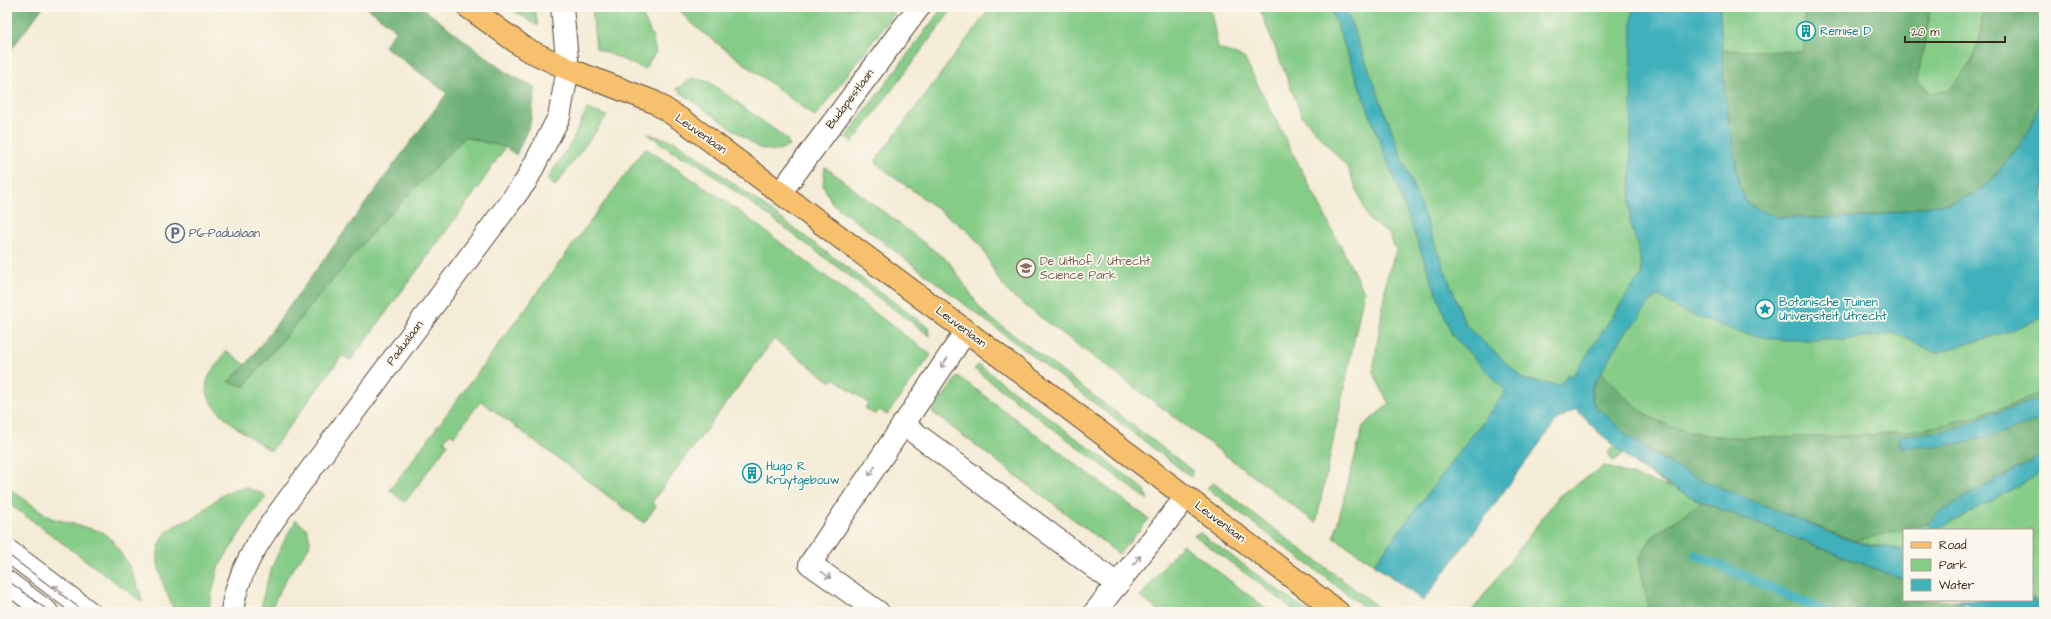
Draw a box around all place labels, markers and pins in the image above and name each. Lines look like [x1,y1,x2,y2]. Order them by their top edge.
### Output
building icon: Remise D [1795,20,1817,42]
place label: Remise D [1820,23,1872,40]
parking icon: P6-Padualaan [164,222,186,244]
place label: P6-Padualaan [189,225,260,242]
place label: De Uithof / Utrecht Science Park [1040,253,1151,284]
school or university icon: De Uithof / Utrecht Science Park [1015,257,1037,279]
place label: Botanische Tuinen Universiteit Utrecht [1779,294,1887,325]
place icon: Botanische Tuinen Universiteit Utrecht [1754,298,1776,320]
place label: Hugo R. Kruytgebouw [766,458,840,490]
building icon: Hugo R. Kruytgebouw [741,462,763,484]

